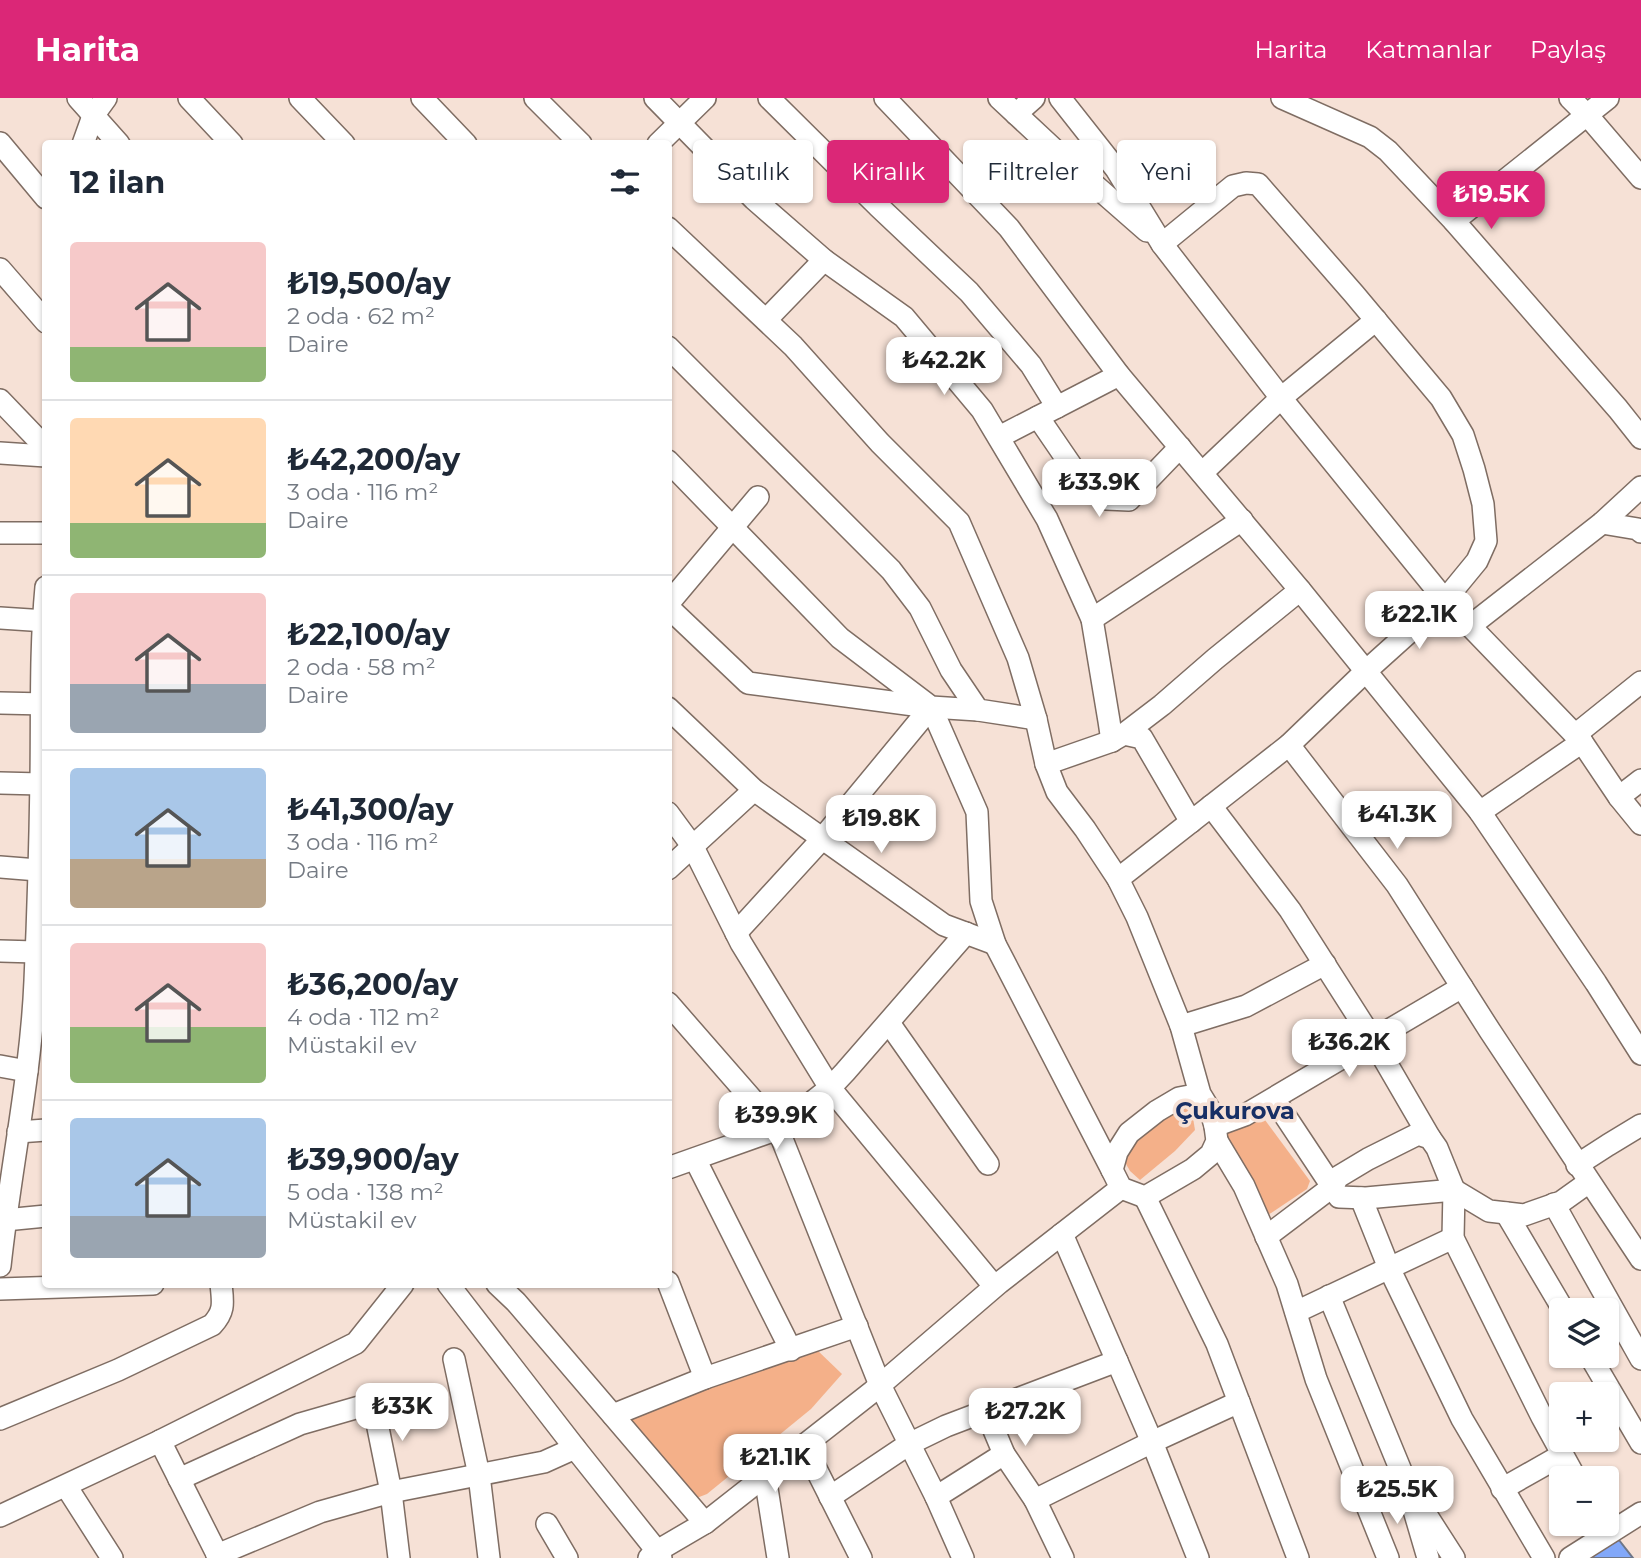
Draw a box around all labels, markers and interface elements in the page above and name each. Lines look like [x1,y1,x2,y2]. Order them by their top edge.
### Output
text: Harita [35,29,140,69]
text: Harita [1255,35,1327,64]
text: Katmanlar [1365,35,1492,64]
text: Paylaş [1530,35,1606,64]
chip: Satılık [693,140,813,203]
chip: Kiralık [827,140,949,203]
chip: Filtreler [963,140,1103,203]
chip: Yeni [1117,140,1216,203]
icon: filters [606,163,644,201]
text: 12 ilan [70,164,165,201]
pin: ₺19.5K [1434,172,1548,231]
text: ₺19.5K [1453,180,1529,208]
text: ₺19,500/ay [287,265,451,302]
icon: home [126,270,210,354]
text: 2 oda · 62 m² [287,302,435,330]
text: Daire [287,330,349,358]
pin: ₺42.2K [887,338,1001,397]
text: ₺42.2K [902,346,986,374]
text: ₺42,200/ay [287,441,460,478]
icon: home [126,446,210,530]
pin: ₺33.9K [1042,460,1156,519]
text: ₺33.9K [1058,468,1140,496]
text: 3 oda · 116 m² [287,478,438,506]
text: Daire [287,506,349,534]
pin: ₺22.1K [1362,592,1476,651]
text: ₺22.1K [1381,600,1457,628]
text: ₺22,100/ay [287,616,450,653]
icon: home [126,621,210,705]
text: 2 oda · 58 m² [287,653,436,681]
text: Daire [287,681,349,709]
text: ₺41,300/ay [287,791,453,828]
pin: ₺41.3K [1340,792,1454,851]
icon: home [126,796,210,880]
pin: ₺19.8K [824,796,938,855]
text: ₺41.3K [1358,800,1436,828]
text: ₺19.8K [842,804,920,832]
text: 3 oda · 116 m² [287,828,438,856]
text: Daire [287,856,349,884]
text: ₺36,200/ay [287,966,458,1003]
icon: home [126,971,210,1055]
text: 4 oda · 112 m² [287,1003,440,1031]
pin: ₺36.2K [1292,1020,1406,1079]
text: ₺36.2K [1308,1028,1390,1056]
text: Müstakil ev [287,1031,416,1059]
pin: ₺39.9K [719,1093,833,1152]
district label: Çukurova [1175,1096,1295,1125]
text: ₺39.9K [735,1101,817,1129]
text: ₺39,900/ay [287,1141,459,1178]
icon: home [126,1146,210,1230]
text: 5 oda · 138 m² [287,1178,444,1206]
text: Müstakil ev [287,1206,416,1234]
map controls [1549,1298,1619,1536]
button: layers [1549,1298,1619,1368]
button: + [1549,1382,1619,1452]
pin: ₺33K [361,1384,443,1443]
pin: ₺27.2K [968,1388,1082,1448]
text: ₺33K [372,1392,432,1420]
text: ₺27.2K [985,1397,1065,1425]
pin: ₺21.1K [718,1434,832,1494]
text: ₺21.1K [739,1443,811,1471]
pin: ₺25.5K [1340,1466,1454,1526]
button: − [1549,1466,1619,1536]
text: ₺25.5K [1357,1475,1437,1503]

